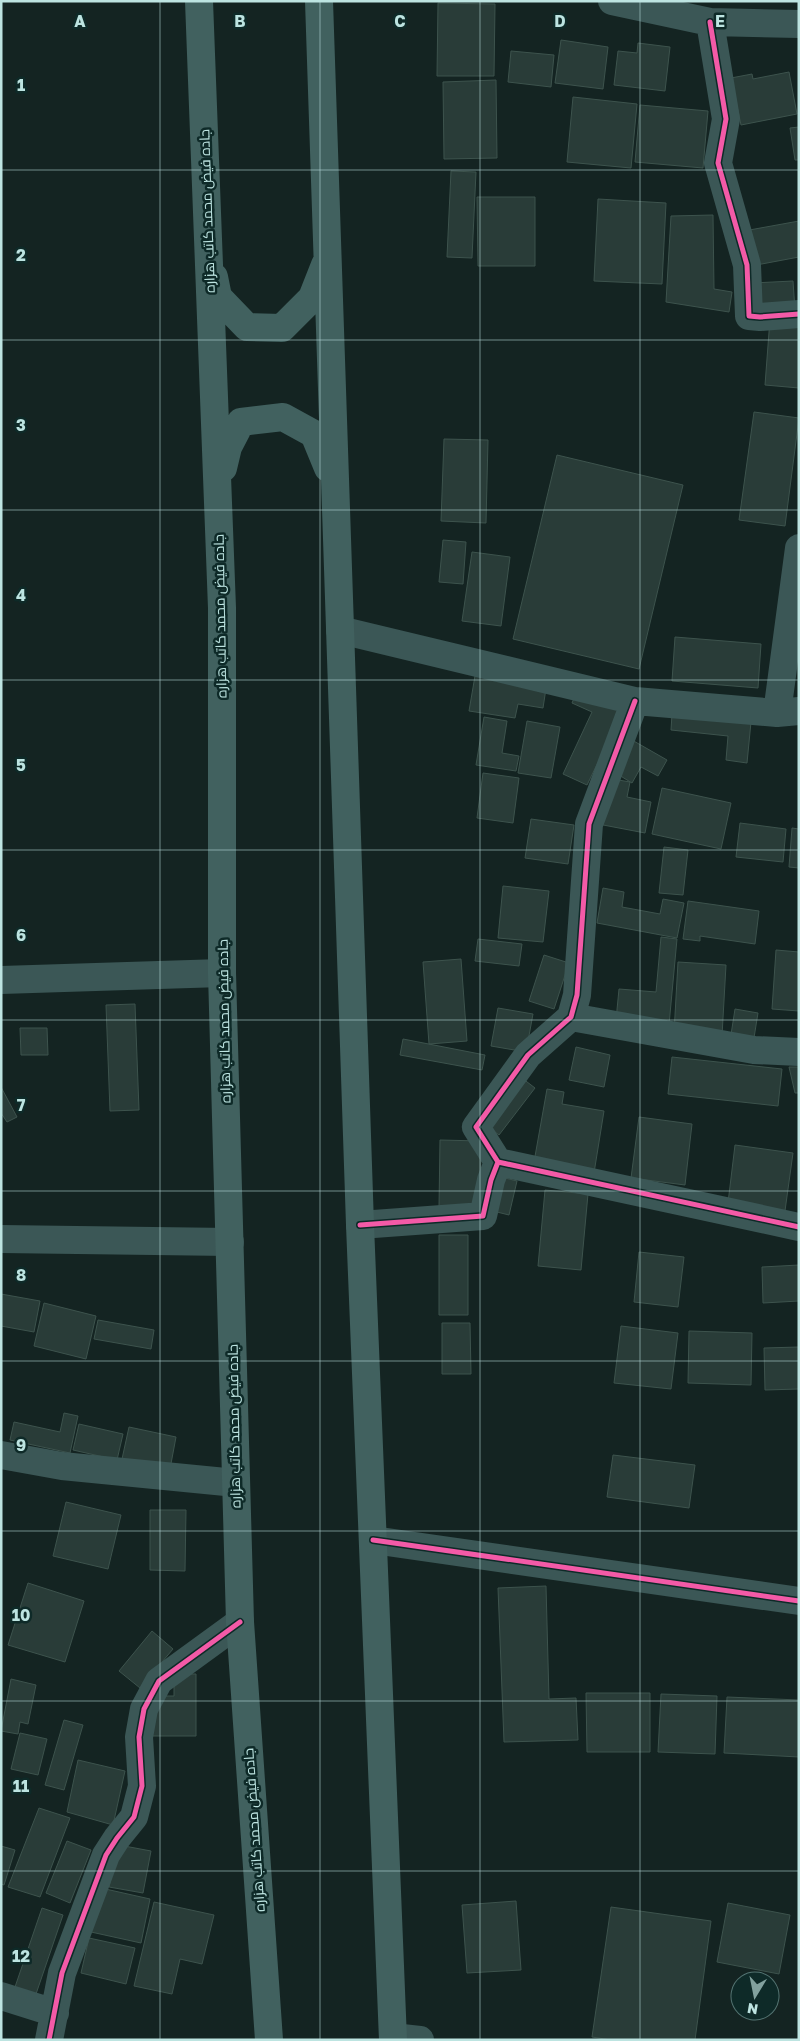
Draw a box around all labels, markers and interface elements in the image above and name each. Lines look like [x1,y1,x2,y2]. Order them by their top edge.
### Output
text: A [74,11,86,31]
text: B [234,11,246,31]
text: C [394,11,406,31]
text: D [554,11,566,31]
text: E [715,11,725,31]
text: 1 [17,75,25,95]
street label: جاده فیض محمد کاتب هزاره [195,129,218,293]
text: 2 [16,245,26,265]
text: 3 [16,415,26,435]
street label: جاده فیض محمد کاتب هزاره [210,534,229,698]
text: 4 [16,585,26,605]
text: 5 [16,755,26,775]
text: 6 [16,925,26,945]
street label: جاده فیض محمد کاتب هزاره [214,939,233,1103]
text: 7 [17,1095,26,1115]
text: 8 [16,1265,26,1285]
street label: جاده فیض محمد کاتب هزاره [224,1344,243,1508]
text: 9 [16,1435,26,1455]
text: 10 [12,1605,30,1625]
street label: جاده فیض محمد کاتب هزاره [239,1748,268,1912]
text: 11 [13,1776,29,1796]
text: 12 [12,1946,30,1966]
north arrow [730,1971,780,2021]
text: N [746,2000,759,2019]

